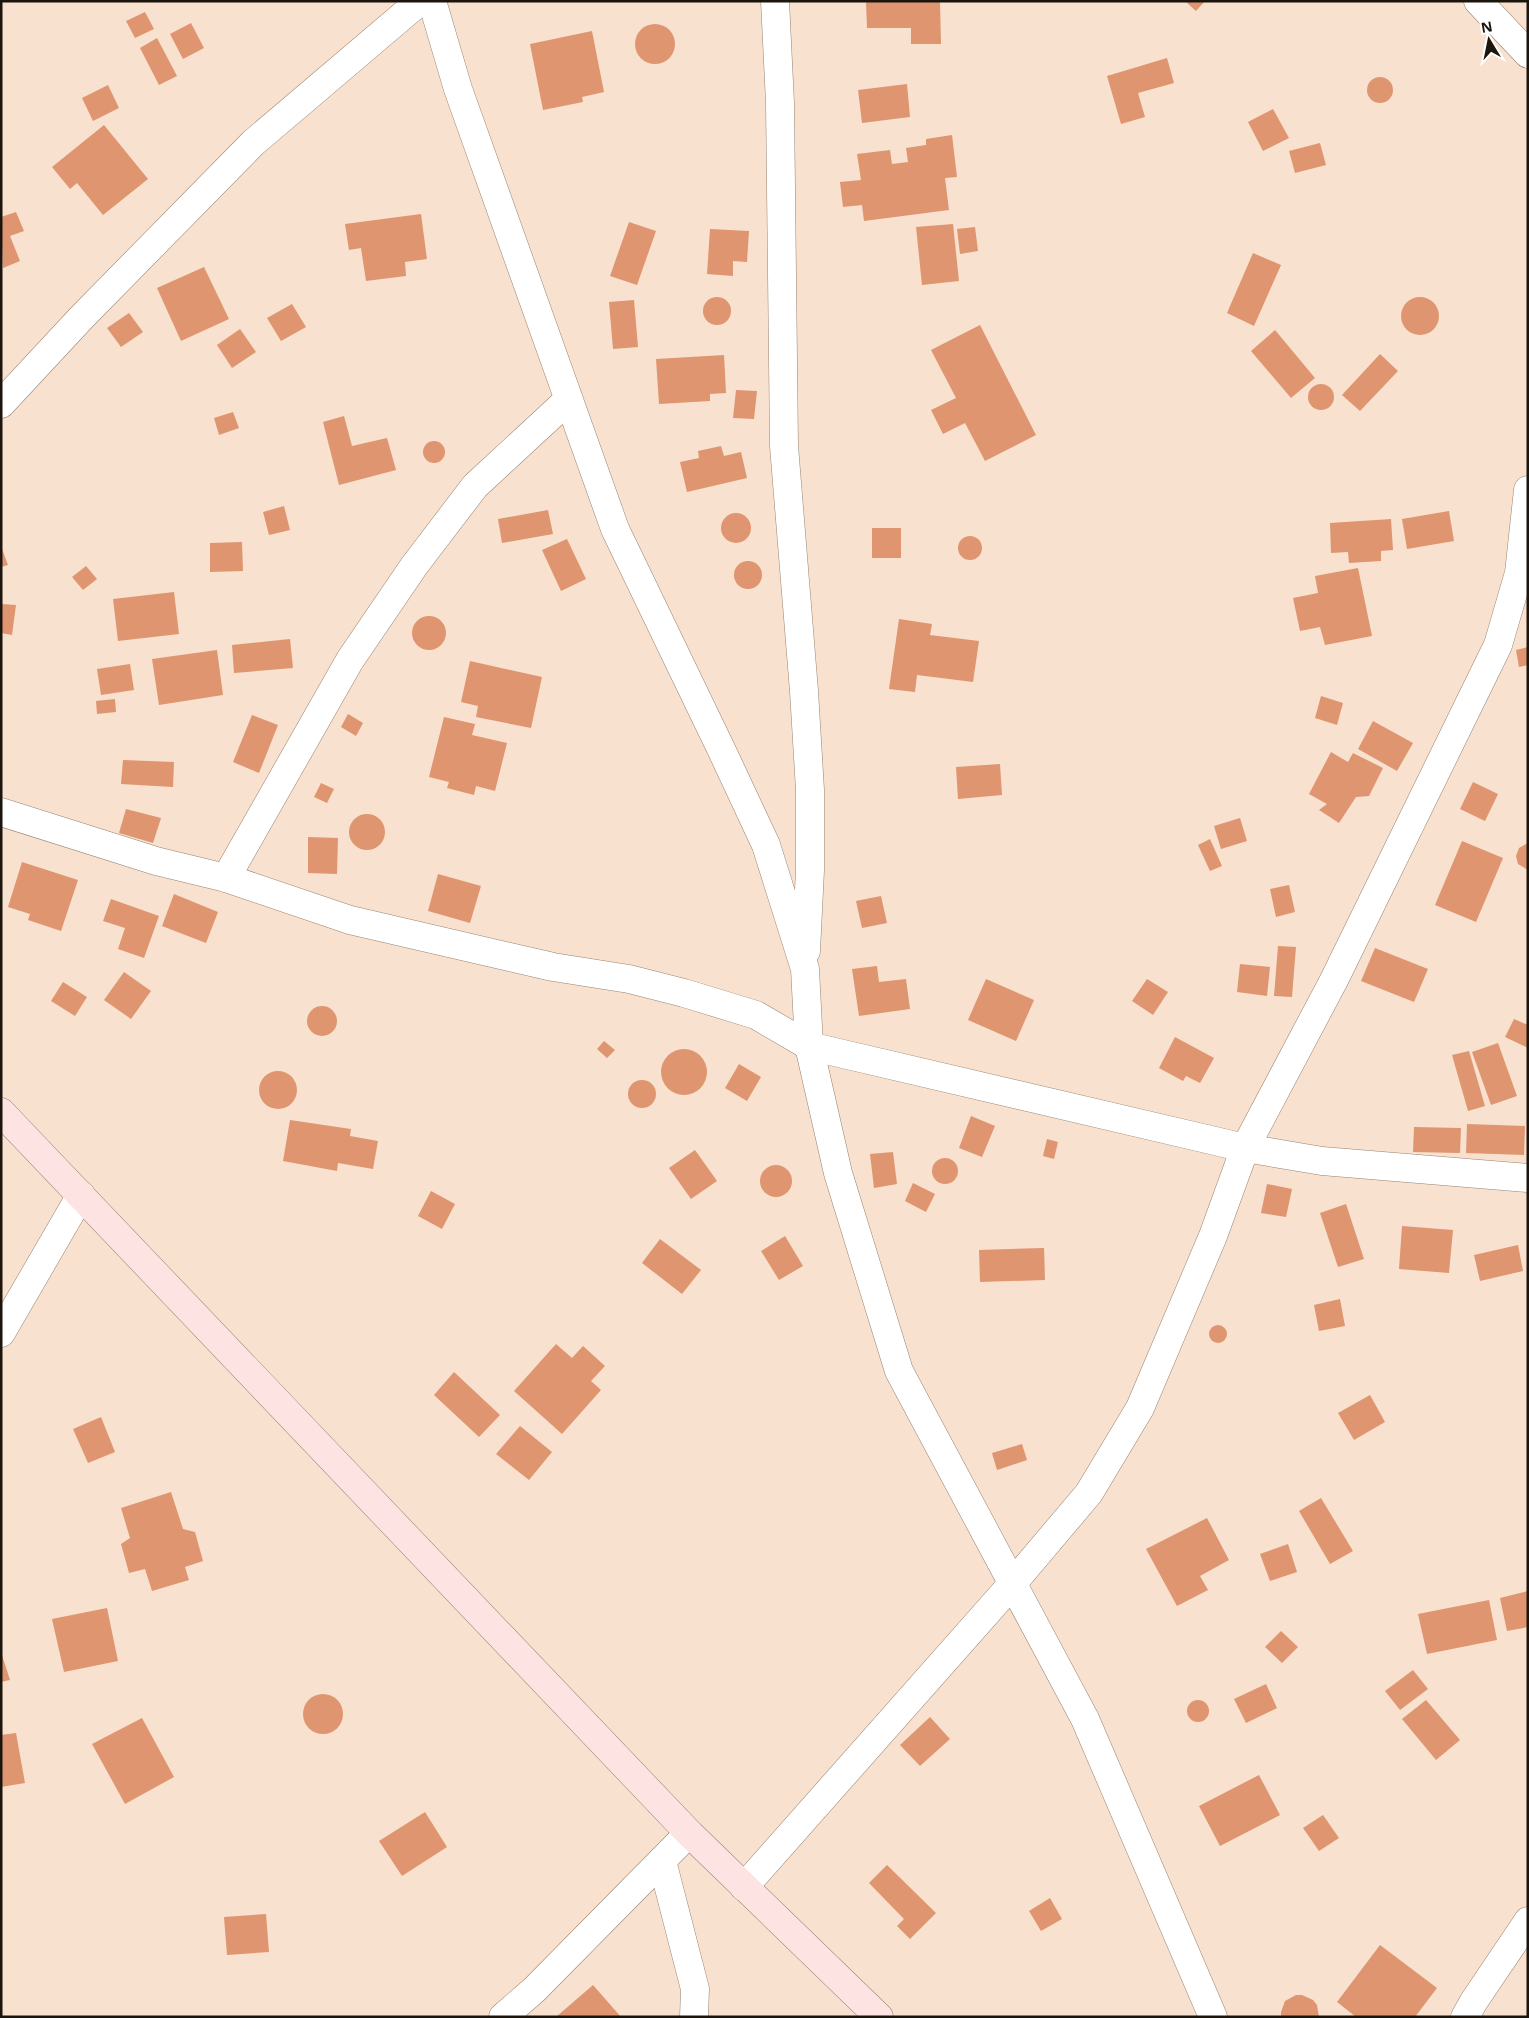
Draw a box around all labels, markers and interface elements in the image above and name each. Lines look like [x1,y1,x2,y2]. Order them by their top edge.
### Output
north arrow [1464,15,1514,65]
text: N [1479,16,1494,37]

